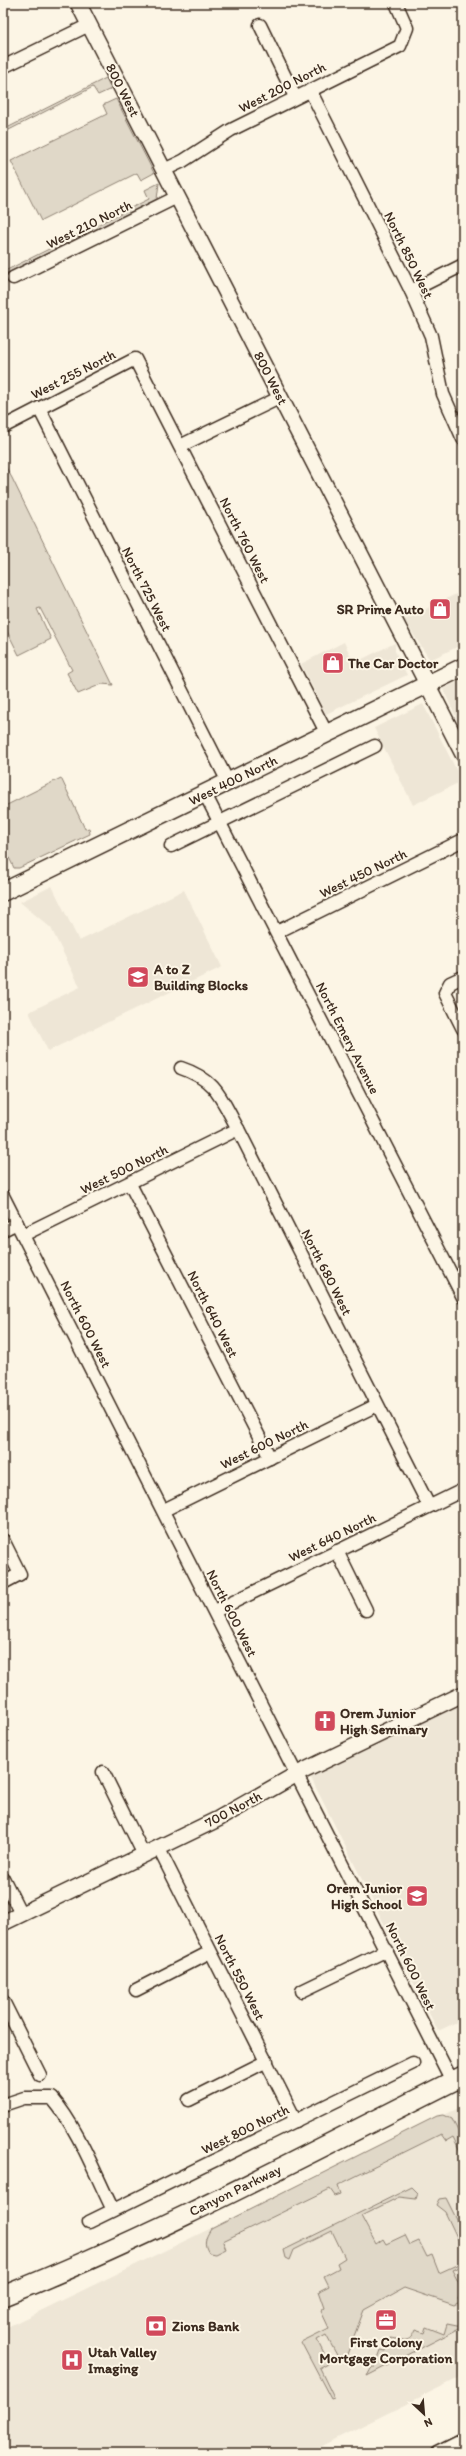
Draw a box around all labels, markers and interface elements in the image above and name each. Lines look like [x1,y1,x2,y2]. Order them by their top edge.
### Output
street label: West 200 North [236,58,329,117]
street label: 800 West [102,61,143,120]
street label: West 210 North [44,196,135,253]
street label: North 850 West [380,209,437,301]
street label: West 255 North [28,346,119,403]
street label: 800 West [250,349,291,408]
street label: North 760 West [216,495,273,586]
street label: North 725 West [118,544,175,634]
shop icon: SR Prime Auto [427,596,453,622]
place label: SR Prime Auto [337,601,424,618]
shop icon: The Car Doctor [320,650,346,676]
place label: The Car Doctor [347,655,439,672]
street label: West 400 North [186,751,281,809]
street label: West 450 North [317,845,410,902]
place label: A to Z Building Blocks [153,961,248,994]
school or university icon: A to Z Building Blocks [125,964,151,990]
street label: North Emery Avenue [312,979,383,1097]
street label: West 500 North [78,1141,171,1198]
street label: North 680 West [298,1226,356,1318]
street label: North 640 West [183,1268,242,1361]
street label: North 600 West [56,1278,115,1371]
street label: West 600 North [218,1416,311,1473]
street label: West 640 North [286,1509,379,1566]
street label: North 600 West [202,1567,261,1660]
place label: Orem Junior High Seminary [340,1705,428,1738]
church icon: Orem Junior High Seminary [312,1708,338,1734]
street label: 700 North [202,1787,265,1832]
place label: Orem Junior High School [326,1880,403,1913]
school or university icon: Orem Junior High School [404,1883,430,1909]
street label: North 600 West [382,1920,439,2013]
street label: North 550 West [211,1931,268,2023]
street label: West 800 North [198,2101,292,2158]
street label: Canyon Parkway [186,2161,284,2220]
office icon: First Colony Mortgage Corporation [373,2307,399,2333]
bank icon: Zions Bank [143,2313,169,2339]
place label: Zions Bank [172,2318,240,2335]
place label: First Colony Mortgage Corporation [320,2334,452,2367]
place label: Utah Valley Imaging [88,2344,157,2377]
hospital icon: Utah Valley Imaging [59,2347,85,2373]
north arrow [404,2394,444,2434]
text: N [422,2415,434,2430]

